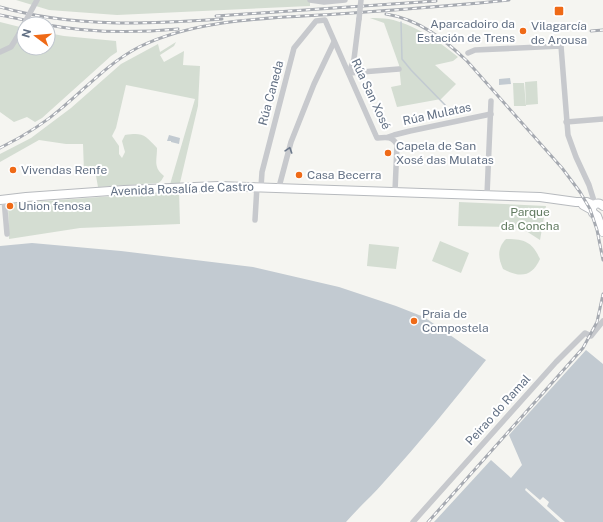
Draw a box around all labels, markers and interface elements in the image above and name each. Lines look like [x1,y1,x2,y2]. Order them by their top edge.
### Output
marker: Vilagarcía de Arousa [553,5,565,17]
north arrow [16,16,56,56]
place label: Aparcadoiro da Estación de Trens [417,17,515,45]
place label: Vilagarcía de Arousa [531,19,587,47]
marker: Aparcadoiro da Estación de Trens [518,26,528,36]
text: N [19,27,33,39]
street label: Rúa San Xosé [348,56,394,132]
street label: Rúa Caneda [256,59,286,127]
street label: Rúa Mulatas [402,100,472,128]
place label: Capela de San Xosé das Mulatas [396,139,494,167]
one-way arrow [284,146,293,153]
marker: Capela de San Xosé das Mulatas [383,148,393,158]
place label: Vivendas Renfe [21,163,107,177]
marker: Vivendas Renfe [8,165,18,175]
place label: Casa Becerra [307,168,381,182]
marker: Casa Becerra [294,170,304,180]
street label: Avenida Rosalía de Castro [110,179,254,199]
place label: Union fenosa [18,199,91,213]
marker: Union fenosa [5,201,15,211]
park label: Parque da Concha [501,205,559,233]
place label: Praia de Compostela [422,307,489,335]
marker: Praia de Compostela [409,316,419,326]
street label: Peirao do Ramal [463,372,534,448]

